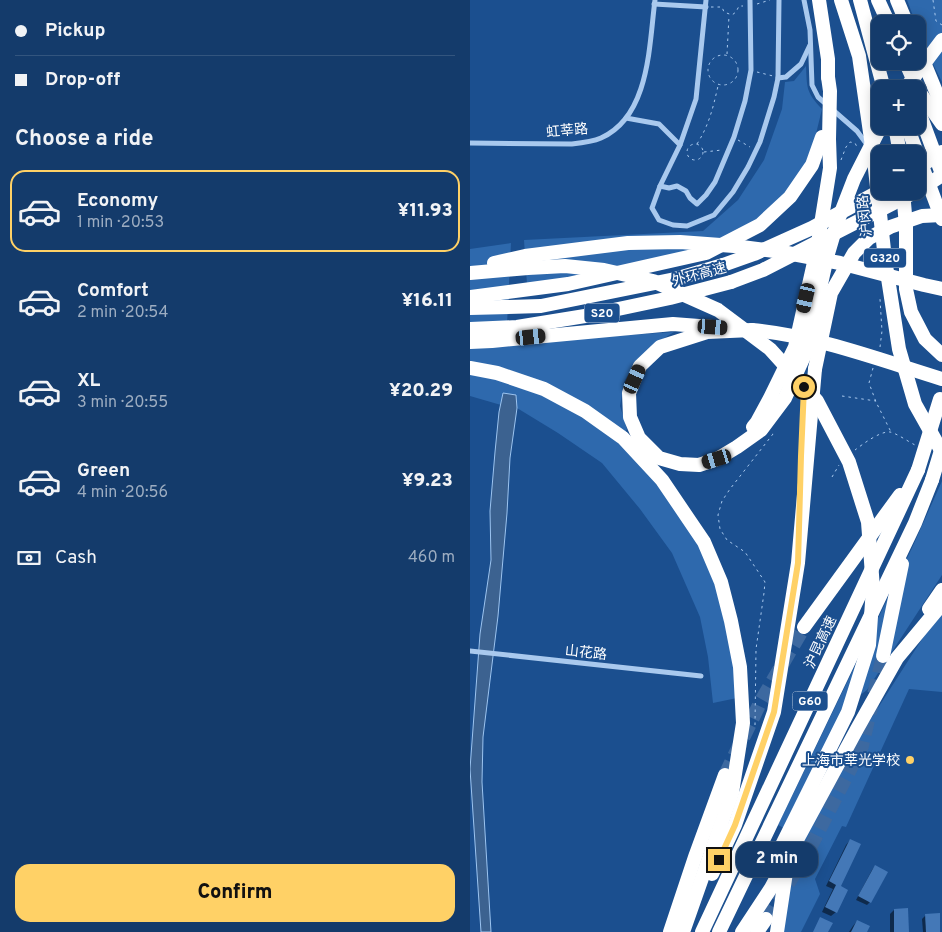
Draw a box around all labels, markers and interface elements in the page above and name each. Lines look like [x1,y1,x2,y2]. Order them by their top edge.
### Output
map controls [871,15,926,200]
button: locate [871,15,926,70]
text: Pickup [45,19,105,43]
text: Drop-off [45,68,120,92]
button: + [871,80,926,135]
street label: 虹莘路 [545,121,589,142]
text: Choose a ride [15,126,153,153]
button: − [871,145,926,200]
icon: car [17,189,62,234]
text: Economy [77,189,158,213]
street label: 沪闵路 [855,194,876,238]
text: ¥11.93 [398,199,453,223]
text: 1 min · 20:53 [77,213,164,233]
road number: G320 [864,248,906,268]
street label: 外环高速 [670,259,729,291]
icon: car [17,279,62,324]
text: Comfort [77,279,149,303]
car [795,282,816,314]
text: ¥16.11 [401,289,453,313]
text: 2 min · 20:54 [77,303,169,323]
road number: S20 [584,304,620,322]
car [697,318,728,336]
car [515,328,546,346]
car [622,362,647,396]
icon: car [17,369,62,414]
text: XL [77,369,100,393]
route start [793,376,815,398]
text: ¥20.29 [389,379,453,403]
text: 3 min · 20:55 [77,393,168,413]
car [700,447,733,471]
icon: car [17,459,62,504]
text: Green [77,459,130,483]
text: ¥9.23 [402,469,453,493]
text: 4 min · 20:56 [77,483,168,503]
icon: cash [15,544,43,572]
text: Cash [55,546,97,570]
text: 460 m [408,548,455,568]
street label: 沪昆高速 [802,614,841,672]
street label: 山花路 [564,643,608,664]
road number: G60 [792,691,828,710]
place label: 上海市莘光学校 [802,752,900,770]
marker: 上海市莘光学校 [904,754,916,766]
callout: 2 min [736,842,819,878]
route end [708,849,730,871]
text: 2 min [756,849,798,869]
button: Confirm [15,864,455,922]

